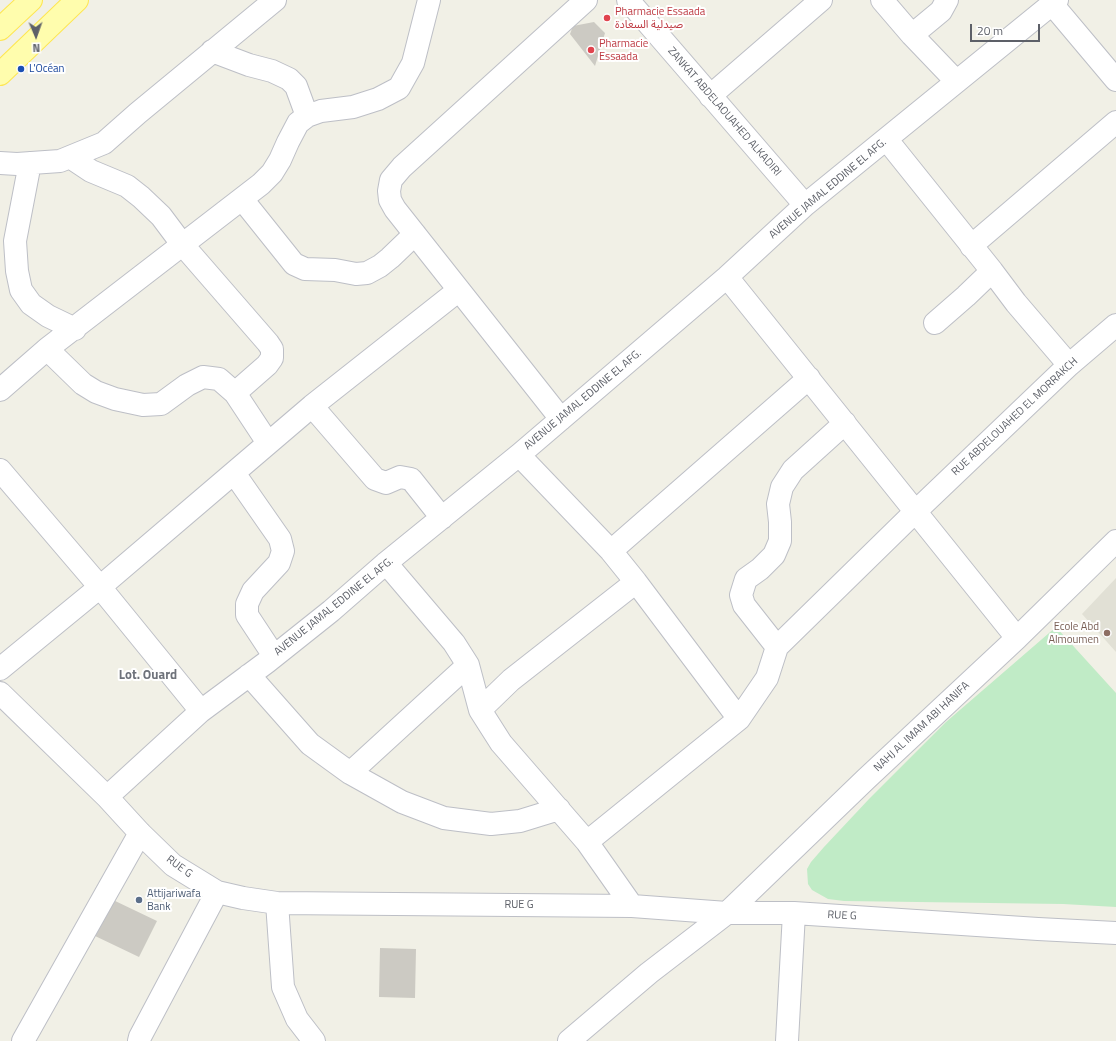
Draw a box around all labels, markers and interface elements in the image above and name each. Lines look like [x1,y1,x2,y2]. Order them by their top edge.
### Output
place label: Pharmacie Essaada صيدلية السعادة [615,5,705,31]
marker: Pharmacie Essaada صيدلية السعادة [602,13,612,23]
north arrow [16,16,56,56]
scale bar [972,16,1042,42]
text: 20 m [977,21,1003,40]
place label: Pharmacie Essaada [599,37,648,63]
text: N [32,40,41,56]
marker: Pharmacie Essaada [586,45,596,55]
street label: ZANKAT ABDELAOUAHED ALKADIRI [664,45,784,179]
place label: L'Océan [29,62,65,76]
marker: L'Océan [16,64,26,74]
street label: AVENUE JAMAL EDDINE EL AFG. [767,136,889,242]
street label: AVENUE JAMAL EDDINE EL AFG. [522,347,644,453]
street label: RUE ABDELOUAHED EL MORRAKCH [949,355,1081,479]
street label: AVENUE JAMAL EDDINE EL AFG. [272,555,396,659]
place label: Ecole Abd Almoumen [1048,620,1099,646]
marker: Ecole Abd Almoumen [1102,628,1112,638]
district label: Lot. Ouard [119,668,177,684]
street label: NAHJ AL IMAM ABI HANIFA [871,679,973,775]
street label: RUE G [163,853,195,881]
place label: Attijariwafa Bank [147,887,201,913]
marker: Attijariwafa Bank [134,895,144,905]
street label: RUE G [504,898,534,912]
street label: RUE G [827,909,857,923]

